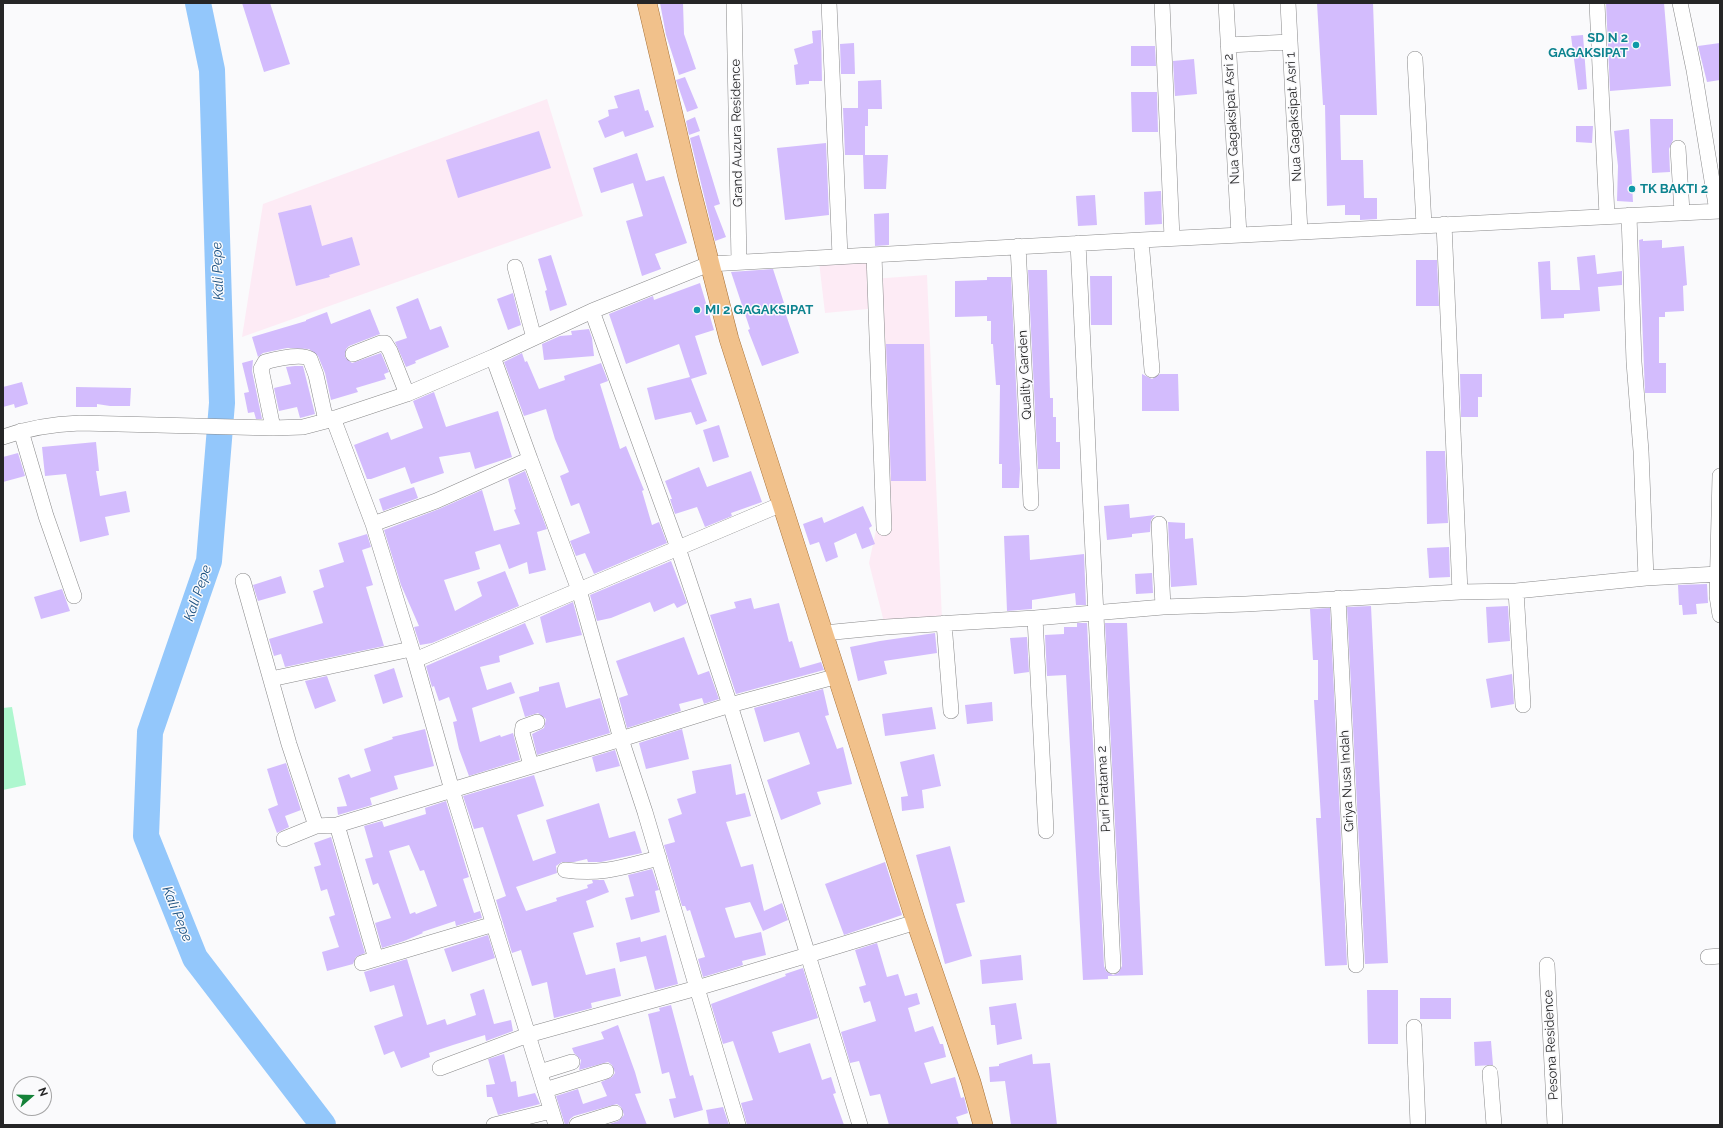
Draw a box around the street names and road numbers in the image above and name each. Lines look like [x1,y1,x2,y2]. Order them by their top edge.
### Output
street label: Nua Gagaksipat Asri 1 [1283,52,1305,182]
street label: Nua Gagaksipat Asri 2 [1221,53,1243,185]
street label: Grand Auzura Residence [728,59,746,207]
street label: Quality Garden [1015,330,1035,420]
street label: Griya Nusa Indah [1337,730,1357,832]
street label: Puri Pratama 2 [1094,745,1114,833]
street label: Pesona Residence [1540,989,1562,1101]

